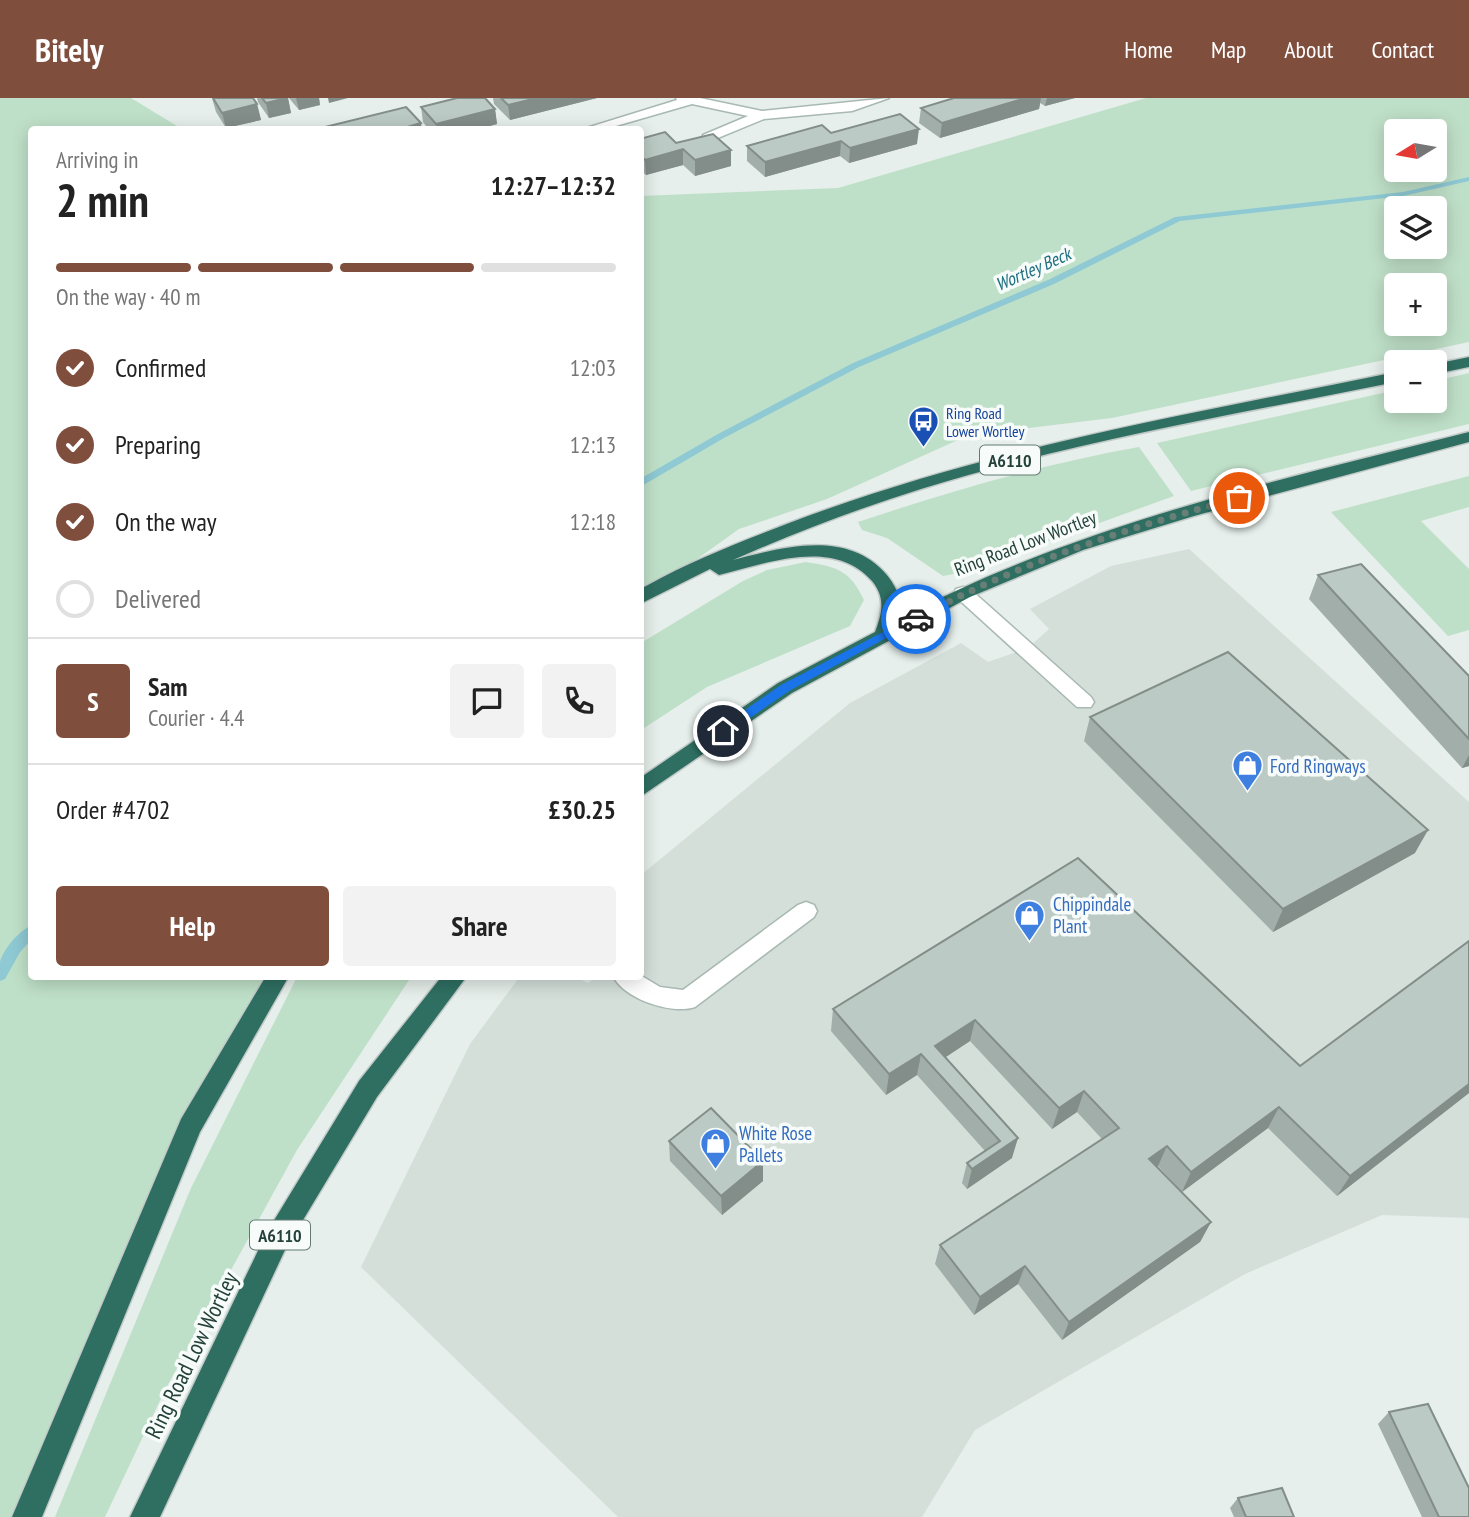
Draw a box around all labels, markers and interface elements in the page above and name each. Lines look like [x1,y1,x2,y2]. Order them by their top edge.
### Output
text: Bitely [35,28,104,71]
text: Home [1124,34,1173,65]
text: Map [1211,34,1246,65]
text: About [1284,34,1333,65]
text: Contact [1371,34,1434,65]
north arrow [1384,119,1447,182]
map controls [1384,119,1447,413]
text: Arriving in [56,145,138,174]
text: 12:27–12:32 [491,169,616,202]
text: 2 min [56,170,149,230]
button: layers [1384,196,1447,259]
water label: Wortley Beck [992,241,1076,296]
button: + [1384,273,1447,336]
text: On the way · 40 m [56,282,200,311]
icon: check [56,349,94,387]
button: − [1384,350,1447,413]
text: Confirmed [115,351,206,384]
text: 12:03 [570,353,616,382]
place label: Ring Road Lower Wortley [946,403,1024,441]
bus stop icon: Ring Road Lower Wortley [906,405,940,449]
icon: check [56,426,94,464]
text: Preparing [115,428,201,461]
text: 12:13 [570,430,616,459]
road number: A6110 [980,446,1040,474]
pin [1209,468,1269,528]
icon: bag [1220,479,1258,517]
icon: check [56,503,94,541]
text: On the way [115,505,217,538]
street label: Ring Road Low Wortley [951,505,1100,581]
text: 12:18 [570,507,616,536]
text: Delivered [115,582,201,615]
courier [881,584,951,654]
icon: car [897,600,935,638]
button: chat [450,664,524,738]
button: phone [542,664,616,738]
text: Sam [148,670,187,703]
text: S [87,685,99,718]
pin [693,701,753,761]
text: Courier · 4.4 [148,703,244,732]
icon: home [704,712,742,750]
shop icon: Ford Ringways [1230,749,1264,793]
place label: Ford Ringways [1270,754,1366,778]
text: Order #4702 [56,793,171,826]
text: £30.25 [548,793,616,826]
button: Help [56,886,329,966]
button: Share [343,886,616,966]
place label: Chippindale Plant [1053,892,1131,938]
shop icon: Chippindale Plant [1013,898,1047,942]
place label: White Rose Pallets [739,1121,812,1167]
shop icon: White Rose Pallets [699,1127,733,1171]
road number: A6110 [250,1220,310,1250]
street label: Ring Road Low Wortley [138,1267,244,1443]

